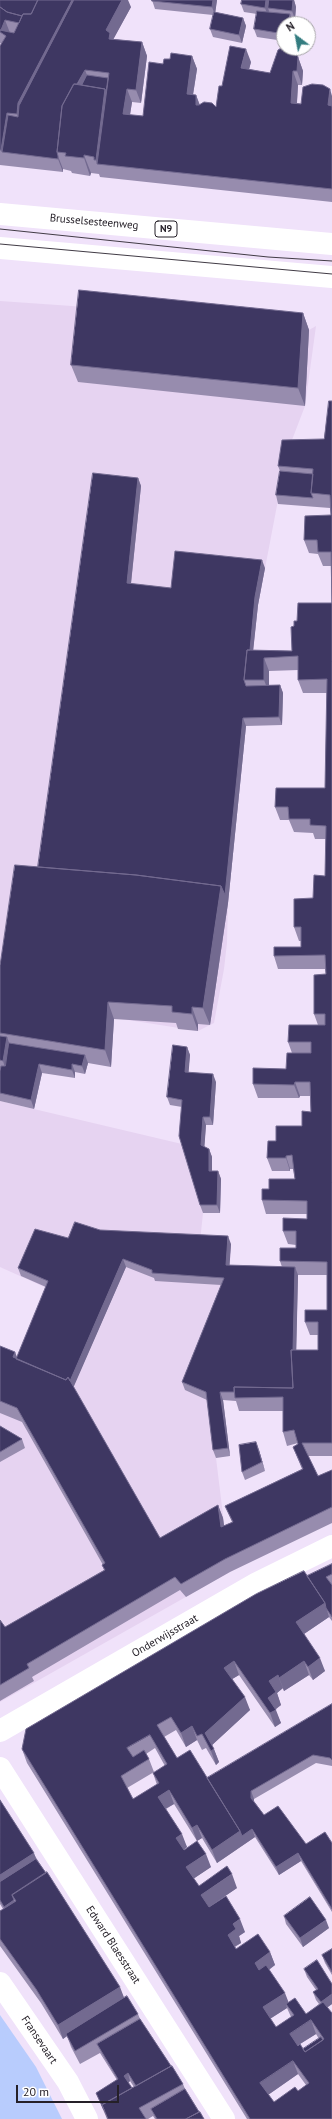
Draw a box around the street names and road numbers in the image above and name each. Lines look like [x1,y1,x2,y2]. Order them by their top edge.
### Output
street label: Brusselsesteenweg [49,212,139,232]
road number: N9 [155,221,177,237]
street label: Onderwijsstraat [130,1612,200,1660]
street label: Edward Blaesstraat [83,1904,143,1986]
street label: Fransevaart [18,2014,60,2066]

